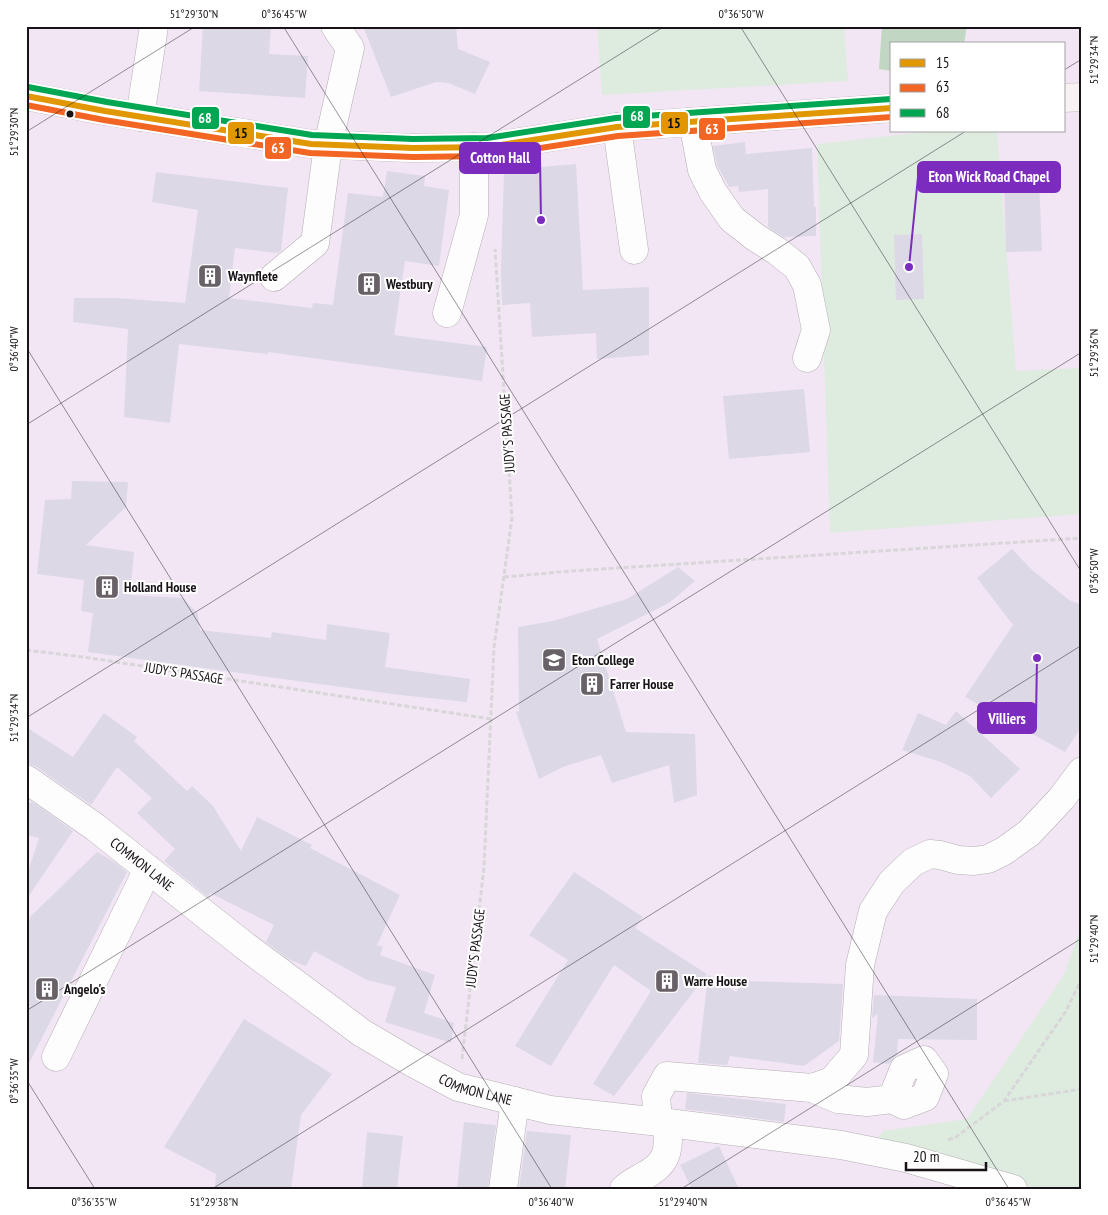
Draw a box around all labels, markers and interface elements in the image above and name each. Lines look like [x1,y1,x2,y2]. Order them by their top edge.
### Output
text: 51°29'30"N [170,6,218,21]
text: 0°36'45"W [261,6,307,21]
text: 0°36'50"W [718,6,764,21]
text: 51°29'34"N [1086,36,1101,84]
legend [890,42,1066,132]
text: 15 [936,53,950,72]
text: 63 [936,77,950,96]
text: 68 [936,103,950,122]
line badge: 68 [622,105,651,129]
line badge: 68 [191,106,220,130]
text: 68 [630,107,644,125]
text: 51°29'30"N [6,108,21,156]
unlabelled marker [65,109,75,119]
text: 68 [198,109,212,127]
line badge: 15 [660,111,689,135]
text: 15 [667,114,681,132]
line badge: 63 [698,117,726,141]
text: 63 [705,120,719,138]
line badge: 15 [227,121,255,145]
text: 15 [234,124,248,142]
line badge: 63 [264,136,292,160]
text: 63 [271,139,285,157]
callout: Cotton Hall [460,143,540,173]
text: Cotton Hall [470,148,530,167]
callout: Eton Wick Road Chapel [918,162,1060,192]
text: Eton Wick Road Chapel [928,167,1050,186]
building icon: Waynflete [197,263,223,289]
place label: Waynflete [227,267,278,285]
building icon: Westbury [356,271,382,297]
place label: Westbury [385,275,433,293]
text: 0°36'40"W [6,326,21,372]
text: 51°29'36"N [1086,329,1101,377]
street label: JUDY'S PASSAGE [495,393,519,474]
text: 0°36'50"W [1086,548,1101,594]
building icon: Holland House [94,574,120,600]
place label: Holland House [124,578,197,596]
school or university icon: Eton College [541,647,567,673]
place label: Eton College [572,651,635,669]
street label: JUDY'S PASSAGE [142,658,225,688]
building icon: Farrer House [579,671,605,697]
place label: Farrer House [610,675,674,693]
text: 51°29'34"N [6,694,21,742]
callout: Villiers [978,703,1036,733]
text: Villiers [987,709,1026,728]
street label: COMMON LANE [107,834,177,895]
street label: JUDY'S PASSAGE [461,908,489,989]
text: 51°29'40"N [1086,915,1101,963]
building icon: Warre House [654,968,680,994]
place label: Warre House [683,972,747,990]
building icon: Angelo's [34,976,60,1002]
place label: Angelo's [63,980,105,998]
text: 0°36'35"W [6,1058,21,1104]
street label: COMMON LANE [436,1069,514,1109]
scale bar [906,1140,986,1172]
text: 20 m [913,1147,939,1166]
text: 0°36'35"W [71,1194,117,1209]
text: 51°29'38"N [190,1194,238,1209]
text: 0°36'40"W [528,1194,574,1209]
text: 51°29'40"N [659,1194,707,1209]
text: 0°36'45"W [985,1194,1031,1209]

